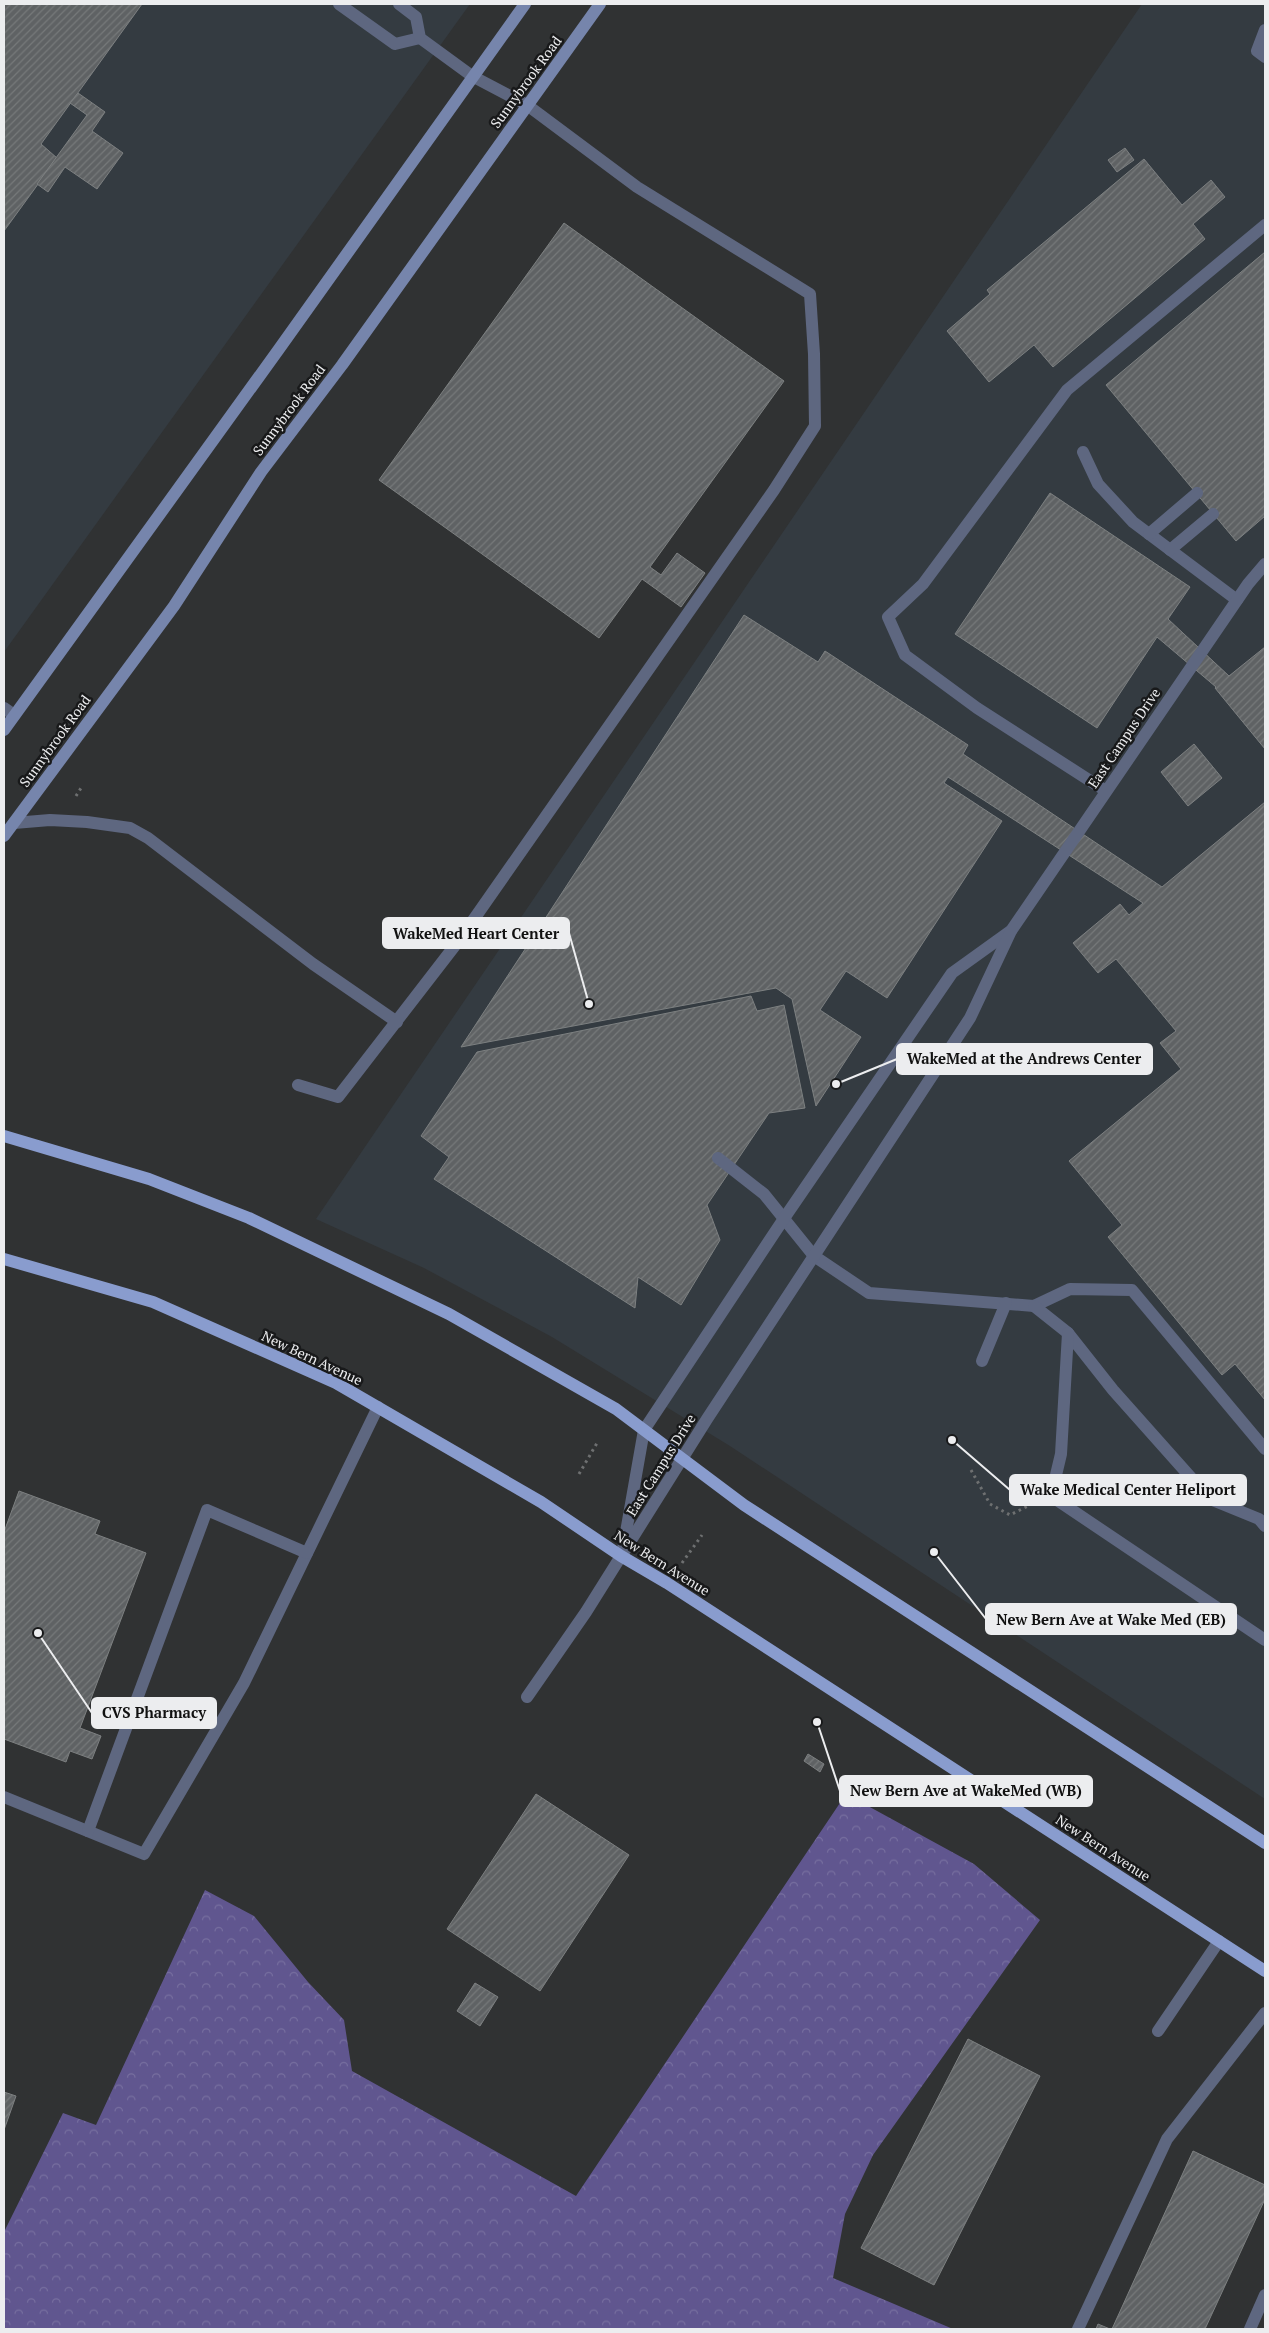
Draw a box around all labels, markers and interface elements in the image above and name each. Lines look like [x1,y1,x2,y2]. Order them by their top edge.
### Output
street label: Sunnybrook Road [486,32,566,132]
street label: Sunnybrook Road [248,360,329,459]
street label: East Campus Drive [1083,684,1164,791]
street label: Sunnybrook Road [15,691,95,791]
callout: WakeMed Heart Center [383,918,569,948]
text: WakeMed Heart Center [393,923,560,943]
callout: WakeMed at the Andrews Center [897,1044,1152,1074]
text: WakeMed at the Andrews Center [907,1048,1142,1068]
street label: New Bern Avenue [259,1326,366,1389]
street label: East Campus Drive [622,1410,700,1519]
callout: Wake Medical Center Heliport [1010,1475,1246,1505]
text: Wake Medical Center Heliport [1020,1479,1236,1499]
street label: New Bern Avenue [611,1526,714,1600]
callout: New Bern Ave at Wake Med (EB) [986,1604,1236,1634]
text: New Bern Ave at Wake Med (EB) [996,1609,1226,1629]
callout: CVS Pharmacy [92,1698,216,1728]
text: CVS Pharmacy [102,1702,207,1722]
callout: New Bern Ave at WakeMed (WB) [840,1776,1092,1806]
text: New Bern Ave at WakeMed (WB) [850,1780,1082,1800]
street label: New Bern Avenue [1052,1810,1154,1885]

